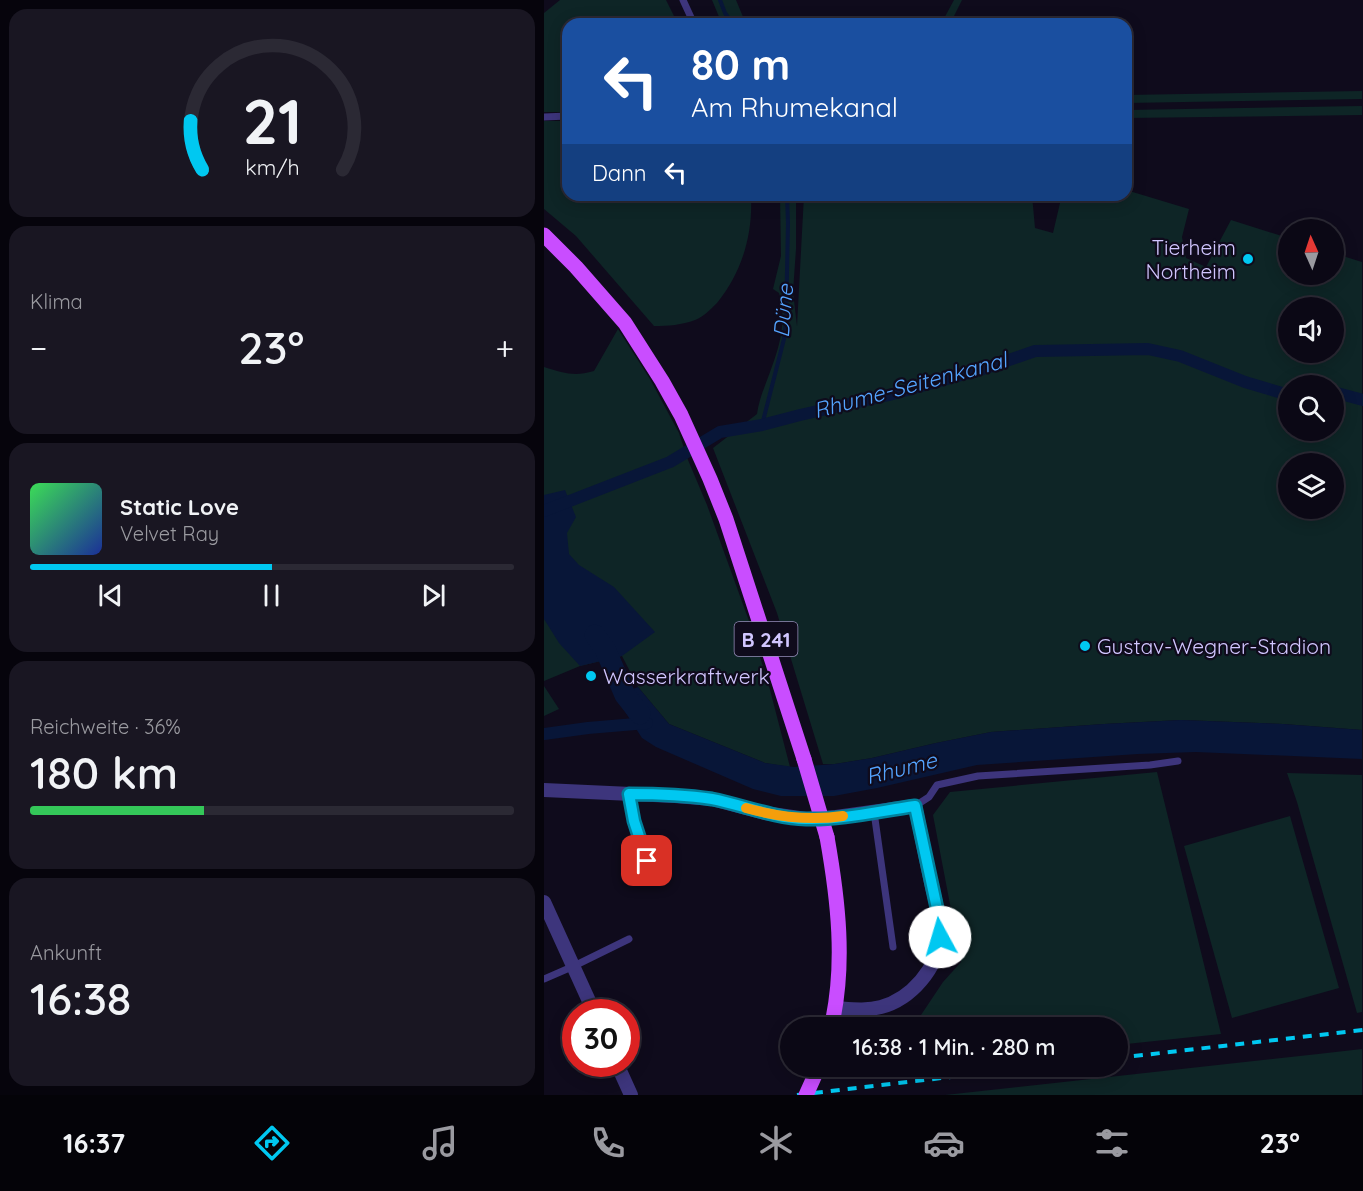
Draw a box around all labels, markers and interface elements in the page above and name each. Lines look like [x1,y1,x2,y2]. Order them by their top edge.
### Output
text: 80 m [691,38,790,91]
icon: left [592,42,670,120]
text: 21 [242,82,302,160]
text: Am Rhumekanal [691,90,898,124]
text: km/h [245,154,299,180]
icon: left [659,156,692,189]
text: Dann [592,159,647,187]
north arrow [1278,219,1344,285]
map controls [1278,219,1344,519]
place label: Tierheim Northeim [1145,234,1236,284]
marker: Tierheim Northeim [1241,252,1255,266]
water label: Düne [767,282,799,339]
text: Klima [30,289,83,314]
button: sound [1278,297,1344,363]
text: 23° [238,319,304,375]
text: − [30,327,47,368]
text: + [495,327,514,368]
water label: Rhume-Seitenkanal [810,345,1013,424]
button: search [1278,375,1344,441]
button: layers [1278,453,1344,519]
text: Static Love [120,493,239,521]
text: Velvet Ray [120,521,219,546]
icon: previous [94,579,127,612]
icon: pause [255,579,288,612]
icon: next [417,579,450,612]
road number: B 241 [734,622,798,656]
place label: Gustav-Wegner-Stadion [1097,633,1331,659]
marker: Gustav-Wegner-Stadion [1078,639,1092,653]
place label: Wasserkraftwerk [603,663,770,689]
marker: Wasserkraftwerk [584,669,598,683]
text: Reichweite · 36% [30,714,181,739]
text: 180 km [30,744,178,800]
water label: Rhume [863,745,941,790]
pin [621,835,672,886]
icon: arrive [630,844,663,877]
position arrow [908,905,972,969]
text: Ankunft [30,940,102,965]
text: 16:38 [30,970,131,1026]
speed limit sign: 30 [562,999,640,1077]
text: 16:38 · 1 Min. · 280 m [852,1033,1056,1061]
icon: directions [251,1122,293,1164]
icon: music [419,1122,461,1164]
icon: phone [587,1122,629,1164]
icon: climate [755,1122,797,1164]
icon: car [923,1122,965,1164]
icon: filters [1091,1122,1133,1164]
text: 16:37 [63,1126,125,1160]
text: 23° [1259,1126,1300,1160]

